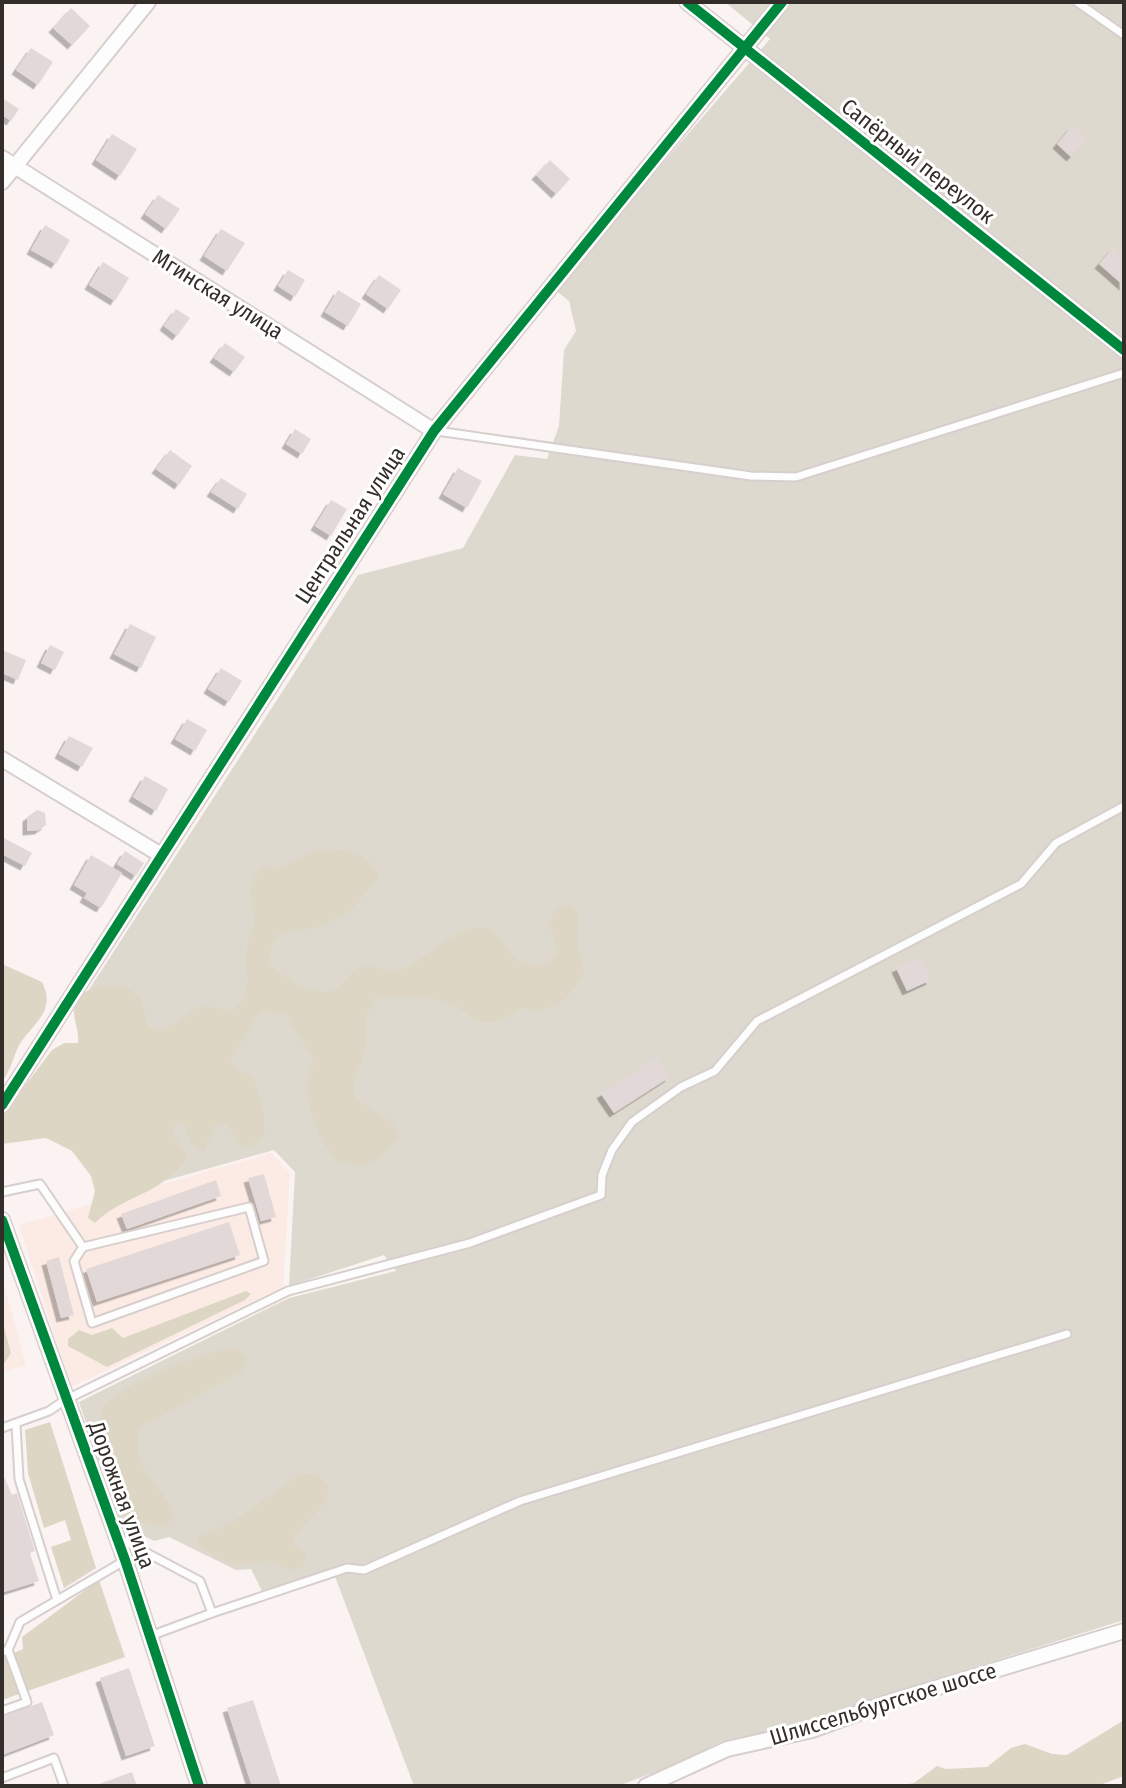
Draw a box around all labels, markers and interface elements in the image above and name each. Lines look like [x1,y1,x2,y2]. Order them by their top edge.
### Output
street label: Сапёрный переулок [836,93,1001,230]
street label: Мгинская улица [148,243,288,345]
street label: Центральная улица [289,441,411,609]
street label: Дорожная улица [83,1417,161,1572]
street label: Шлиссельбургское шоссе [766,1657,1000,1751]

